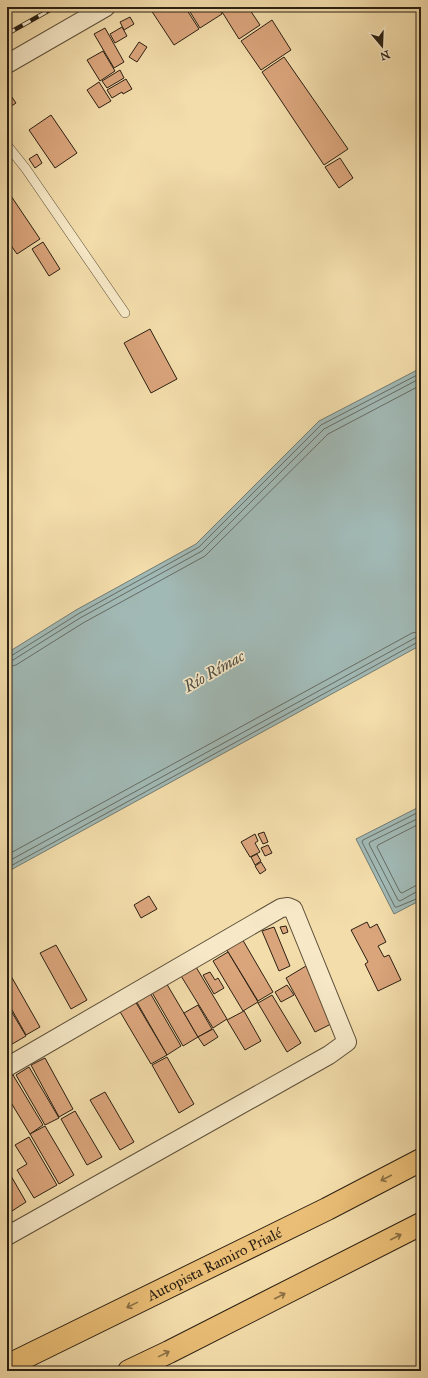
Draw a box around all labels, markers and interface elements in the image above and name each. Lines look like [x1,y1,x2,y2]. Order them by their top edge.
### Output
north arrow [362,26,402,66]
text: N [378,47,392,63]
water label: Río Rímac [179,645,249,696]
one-way arrow [381,1175,393,1182]
street label: Autopista Ramiro Prialé [143,1223,285,1305]
one-way arrow [390,1233,402,1240]
one-way arrow [274,1291,286,1299]
one-way arrow [127,1302,139,1309]
one-way arrow [158,1350,170,1357]

